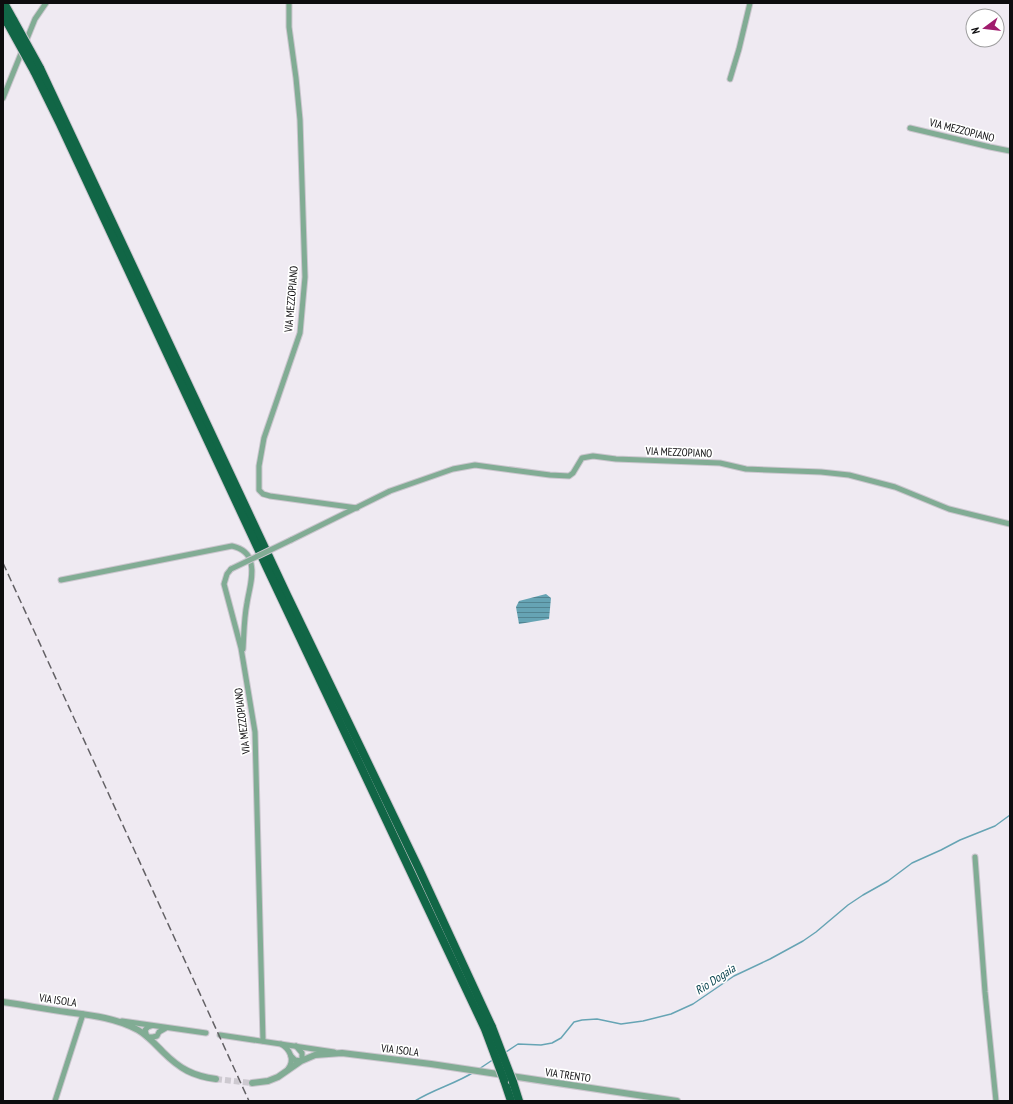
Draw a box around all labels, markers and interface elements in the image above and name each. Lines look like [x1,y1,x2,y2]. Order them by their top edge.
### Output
north arrow [965,8,1005,48]
text: N [968,26,983,35]
street label: VIA MEZZOPIANO [927,115,996,145]
street label: VIA MEZZOPIANO [281,265,301,334]
street label: VIA MEZZOPIANO [644,444,713,460]
street label: VIA MEZZOPIANO [231,687,253,756]
water label: Rio Dogaia [692,960,739,998]
street label: VIA ISOLA [37,990,79,1010]
street label: VIA ISOLA [379,1041,420,1059]
street label: VIA TRENTO [543,1065,592,1085]

